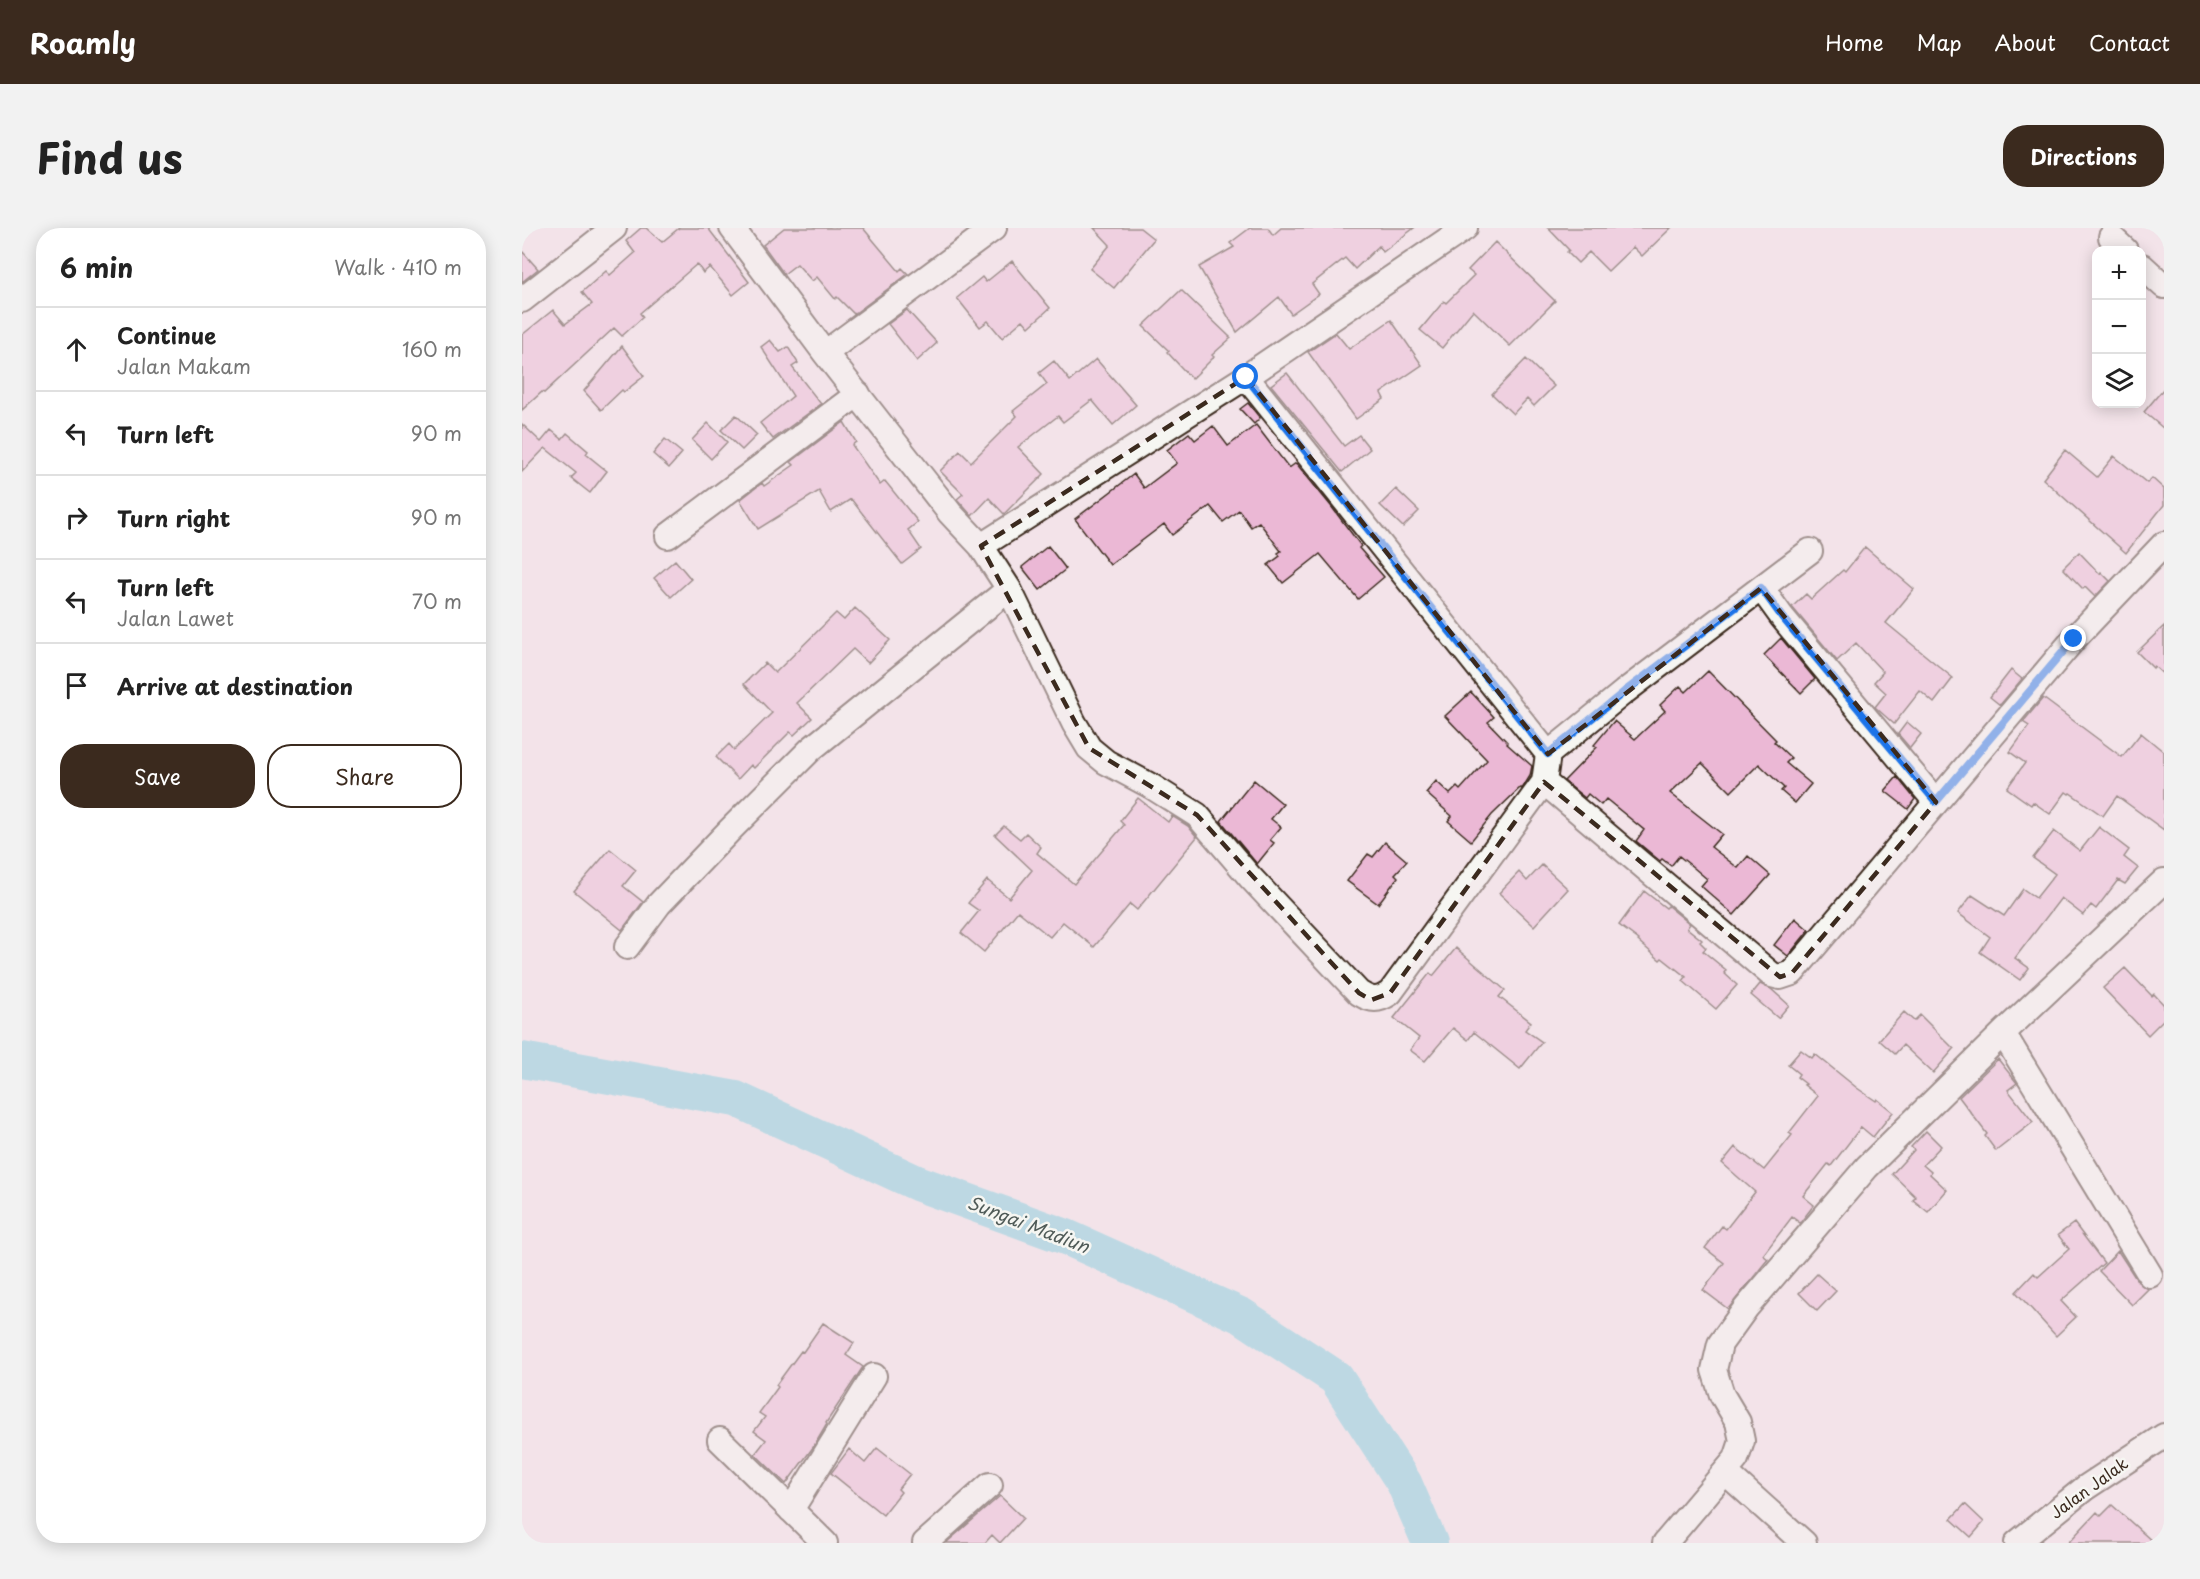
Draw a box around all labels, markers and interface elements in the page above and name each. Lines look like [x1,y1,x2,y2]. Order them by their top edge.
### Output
text: Roamly [30,21,136,64]
text: Home [1825,26,1884,58]
text: Map [1917,26,1962,58]
text: About [1995,26,2056,58]
text: Contact [2089,26,2170,58]
text: Find us [36,125,183,188]
button: Directions [2003,125,2164,187]
map controls [2092,246,2146,408]
button: + [2092,246,2146,300]
text: 6 min [60,248,133,287]
text: Walk · 410 m [334,252,462,282]
button: − [2092,300,2146,354]
text: Continue [117,318,216,351]
icon: ahead [60,333,93,366]
text: 160 m [402,334,462,364]
text: Jalan Makam [117,351,251,381]
button: layers [2092,354,2146,408]
route start [1232,363,1258,389]
icon: left [60,417,93,450]
text: Turn left [117,417,214,450]
text: 90 m [411,418,462,448]
icon: right [60,501,93,534]
text: Turn right [117,501,230,534]
text: 90 m [411,502,462,532]
text: Turn left [117,570,214,603]
icon: left [60,585,93,618]
text: 70 m [412,586,462,616]
text: Jalan Lawet [117,603,234,633]
route end [2060,625,2086,651]
icon: arrive [60,669,93,702]
text: Arrive at destination [117,669,353,702]
button: Save [60,744,255,808]
button: Share [267,744,462,808]
water label: Sungai Madiun [964,1188,1094,1260]
street label: Jalan Jalak [2045,1451,2132,1524]

